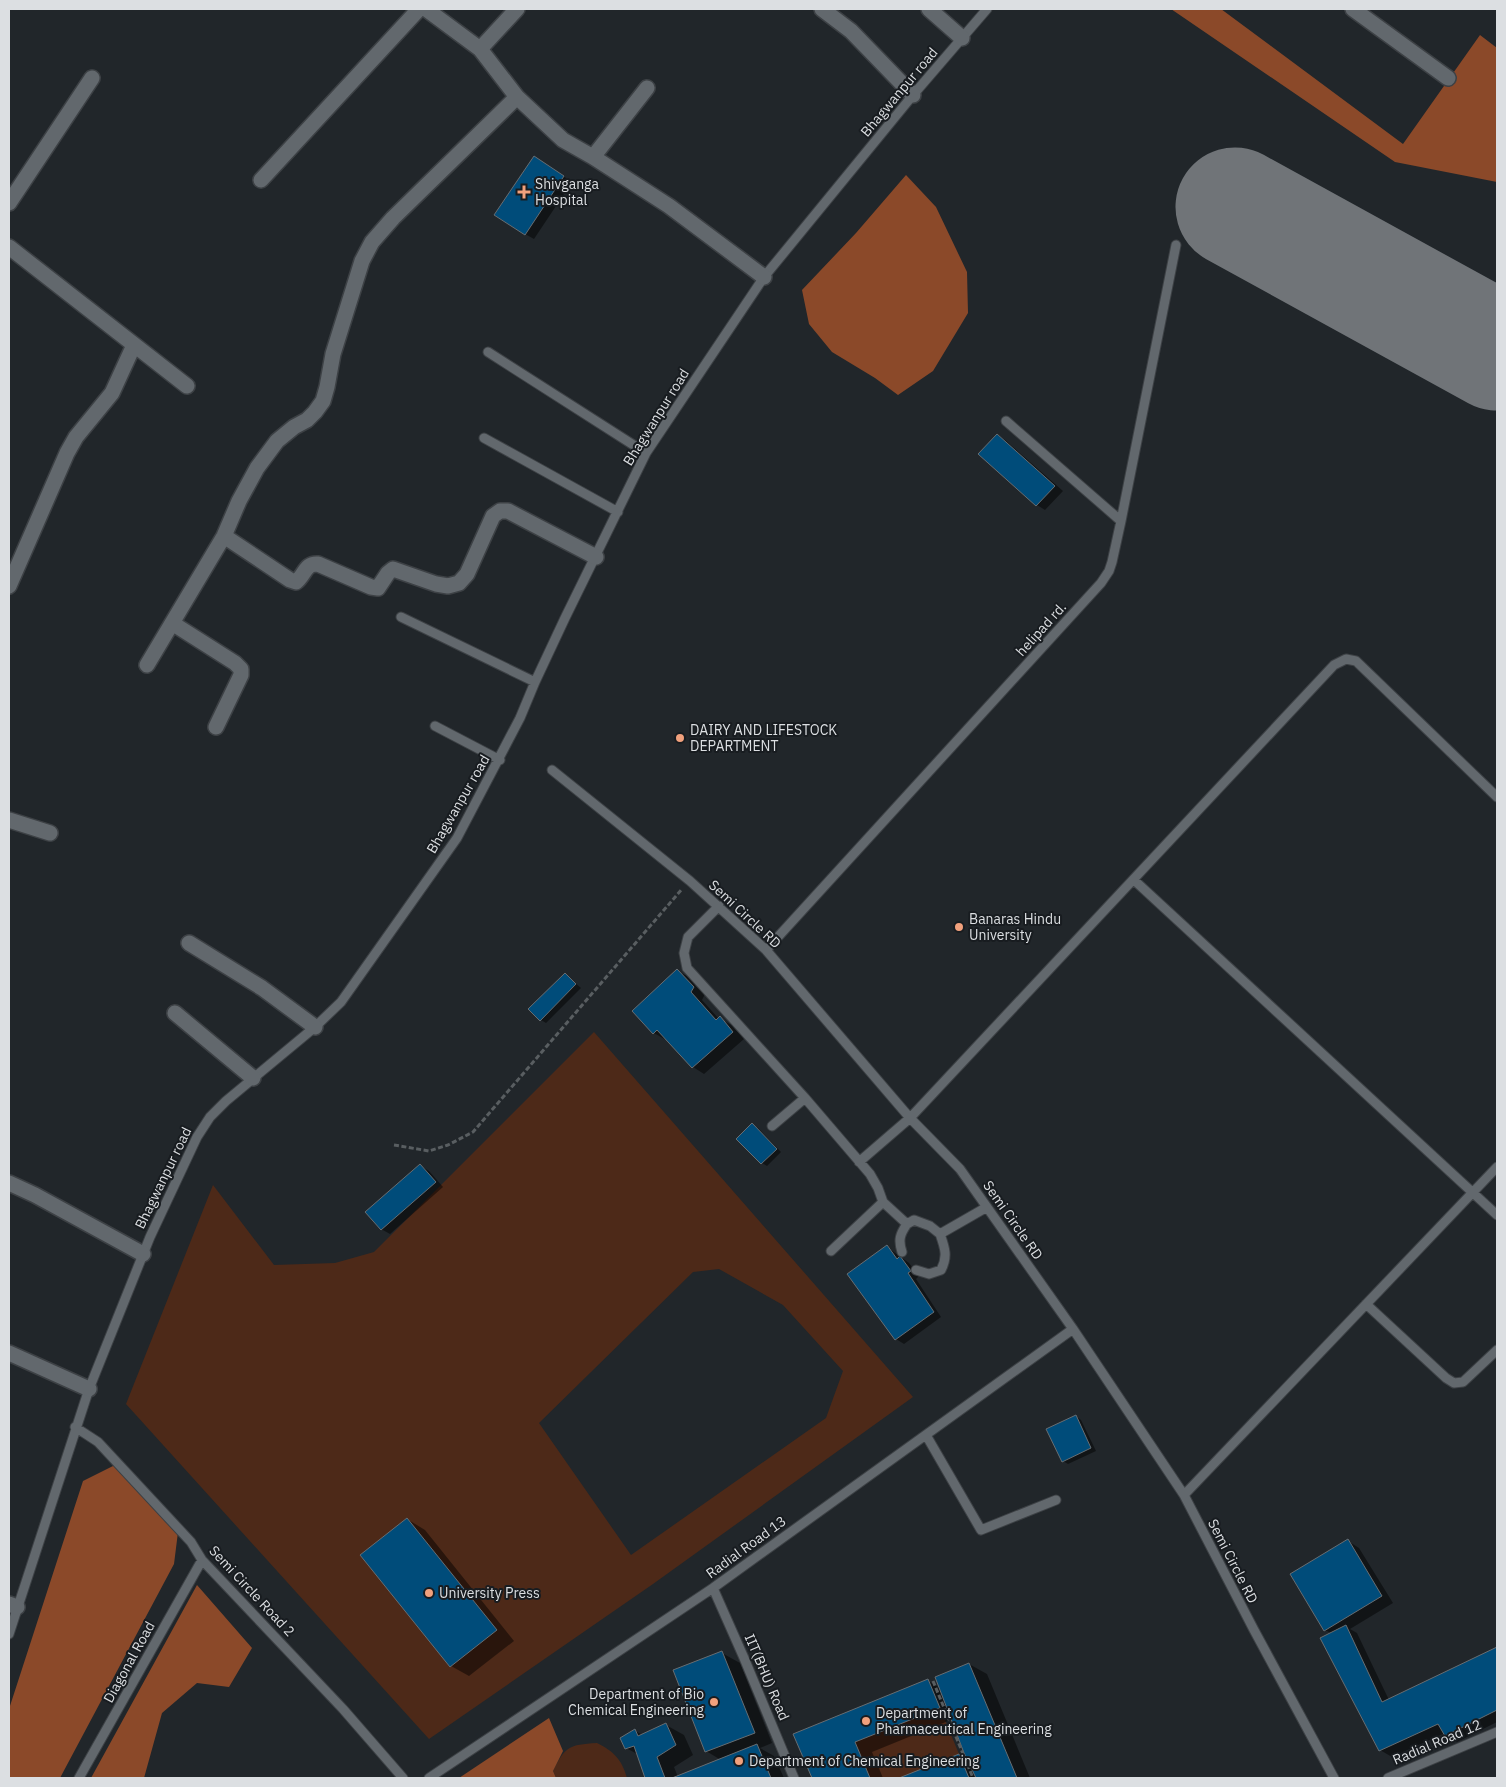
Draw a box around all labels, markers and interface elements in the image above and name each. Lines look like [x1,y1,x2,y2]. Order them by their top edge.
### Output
street label: Bhagwanpur road [856,44,942,140]
place label: Shivganga Hospital [535,175,599,209]
marker: Shivganga Hospital [517,185,531,199]
street label: Bhagwanpur road [619,365,693,469]
street label: helipad rd. [1012,598,1070,660]
place label: DAIRY AND LIFESTOCK DEPARTMENT [690,721,837,755]
marker: DAIRY AND LIFESTOCK DEPARTMENT [674,732,686,744]
street label: Bhagwanpur road [422,751,494,857]
street label: Semi Circle RD [705,876,785,952]
place label: Banaras Hindu University [969,910,1061,944]
marker: Banaras Hindu University [953,921,965,933]
street label: Bhagwanpur road [131,1124,195,1232]
street label: Semi Circle RD [979,1177,1047,1263]
street label: Radial Road 13 [702,1512,790,1582]
street label: Semi Circle RD [1204,1516,1262,1606]
street label: Semi Circle Road 2 [205,1542,299,1640]
place label: University Press [439,1584,540,1602]
marker: University Press [423,1587,435,1599]
street label: Diagonal Road [99,1618,159,1706]
street label: IIT(BHU) Road [741,1631,793,1723]
place label: Department of Bio Chemical Engineering [568,1685,705,1719]
marker: Department of Bio Chemical Engineering [708,1696,720,1708]
place label: Department of Pharmaceutical Engineering [876,1704,1052,1738]
marker: Department of Pharmaceutical Engineering [860,1715,872,1727]
street label: Radial Road 12 [1390,1715,1484,1769]
place label: Department of Chemical Engineering [749,1752,980,1770]
marker: Department of Chemical Engineering [733,1755,745,1767]

